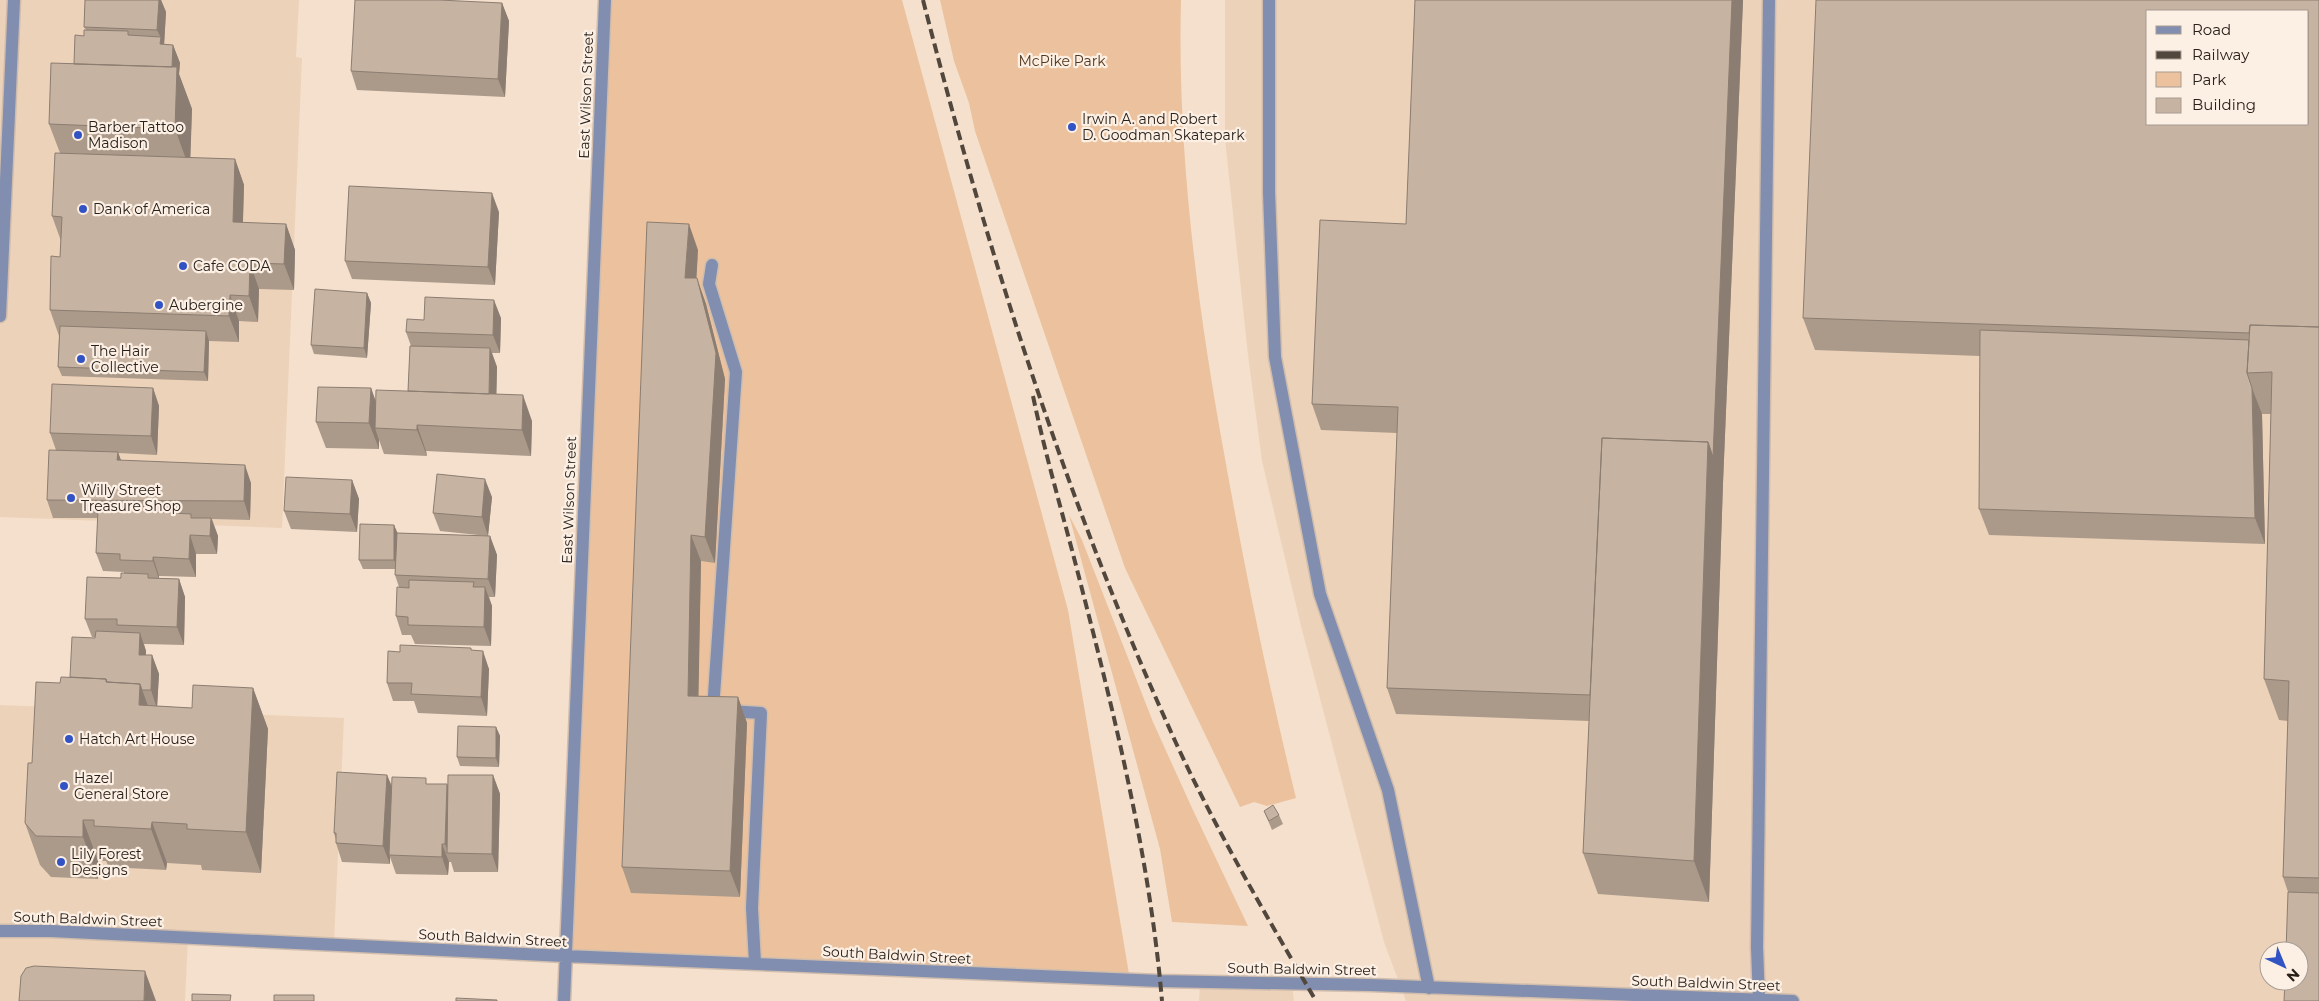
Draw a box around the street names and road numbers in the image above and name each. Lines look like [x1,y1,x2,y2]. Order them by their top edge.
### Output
street label: East Wilson Street [575,31,597,159]
street label: East Wilson Street [558,436,580,564]
street label: South Baldwin Street [13,907,163,931]
street label: South Baldwin Street [418,925,568,951]
street label: South Baldwin Street [822,942,972,968]
street label: South Baldwin Street [1227,959,1377,979]
street label: South Baldwin Street [1631,971,1781,995]

